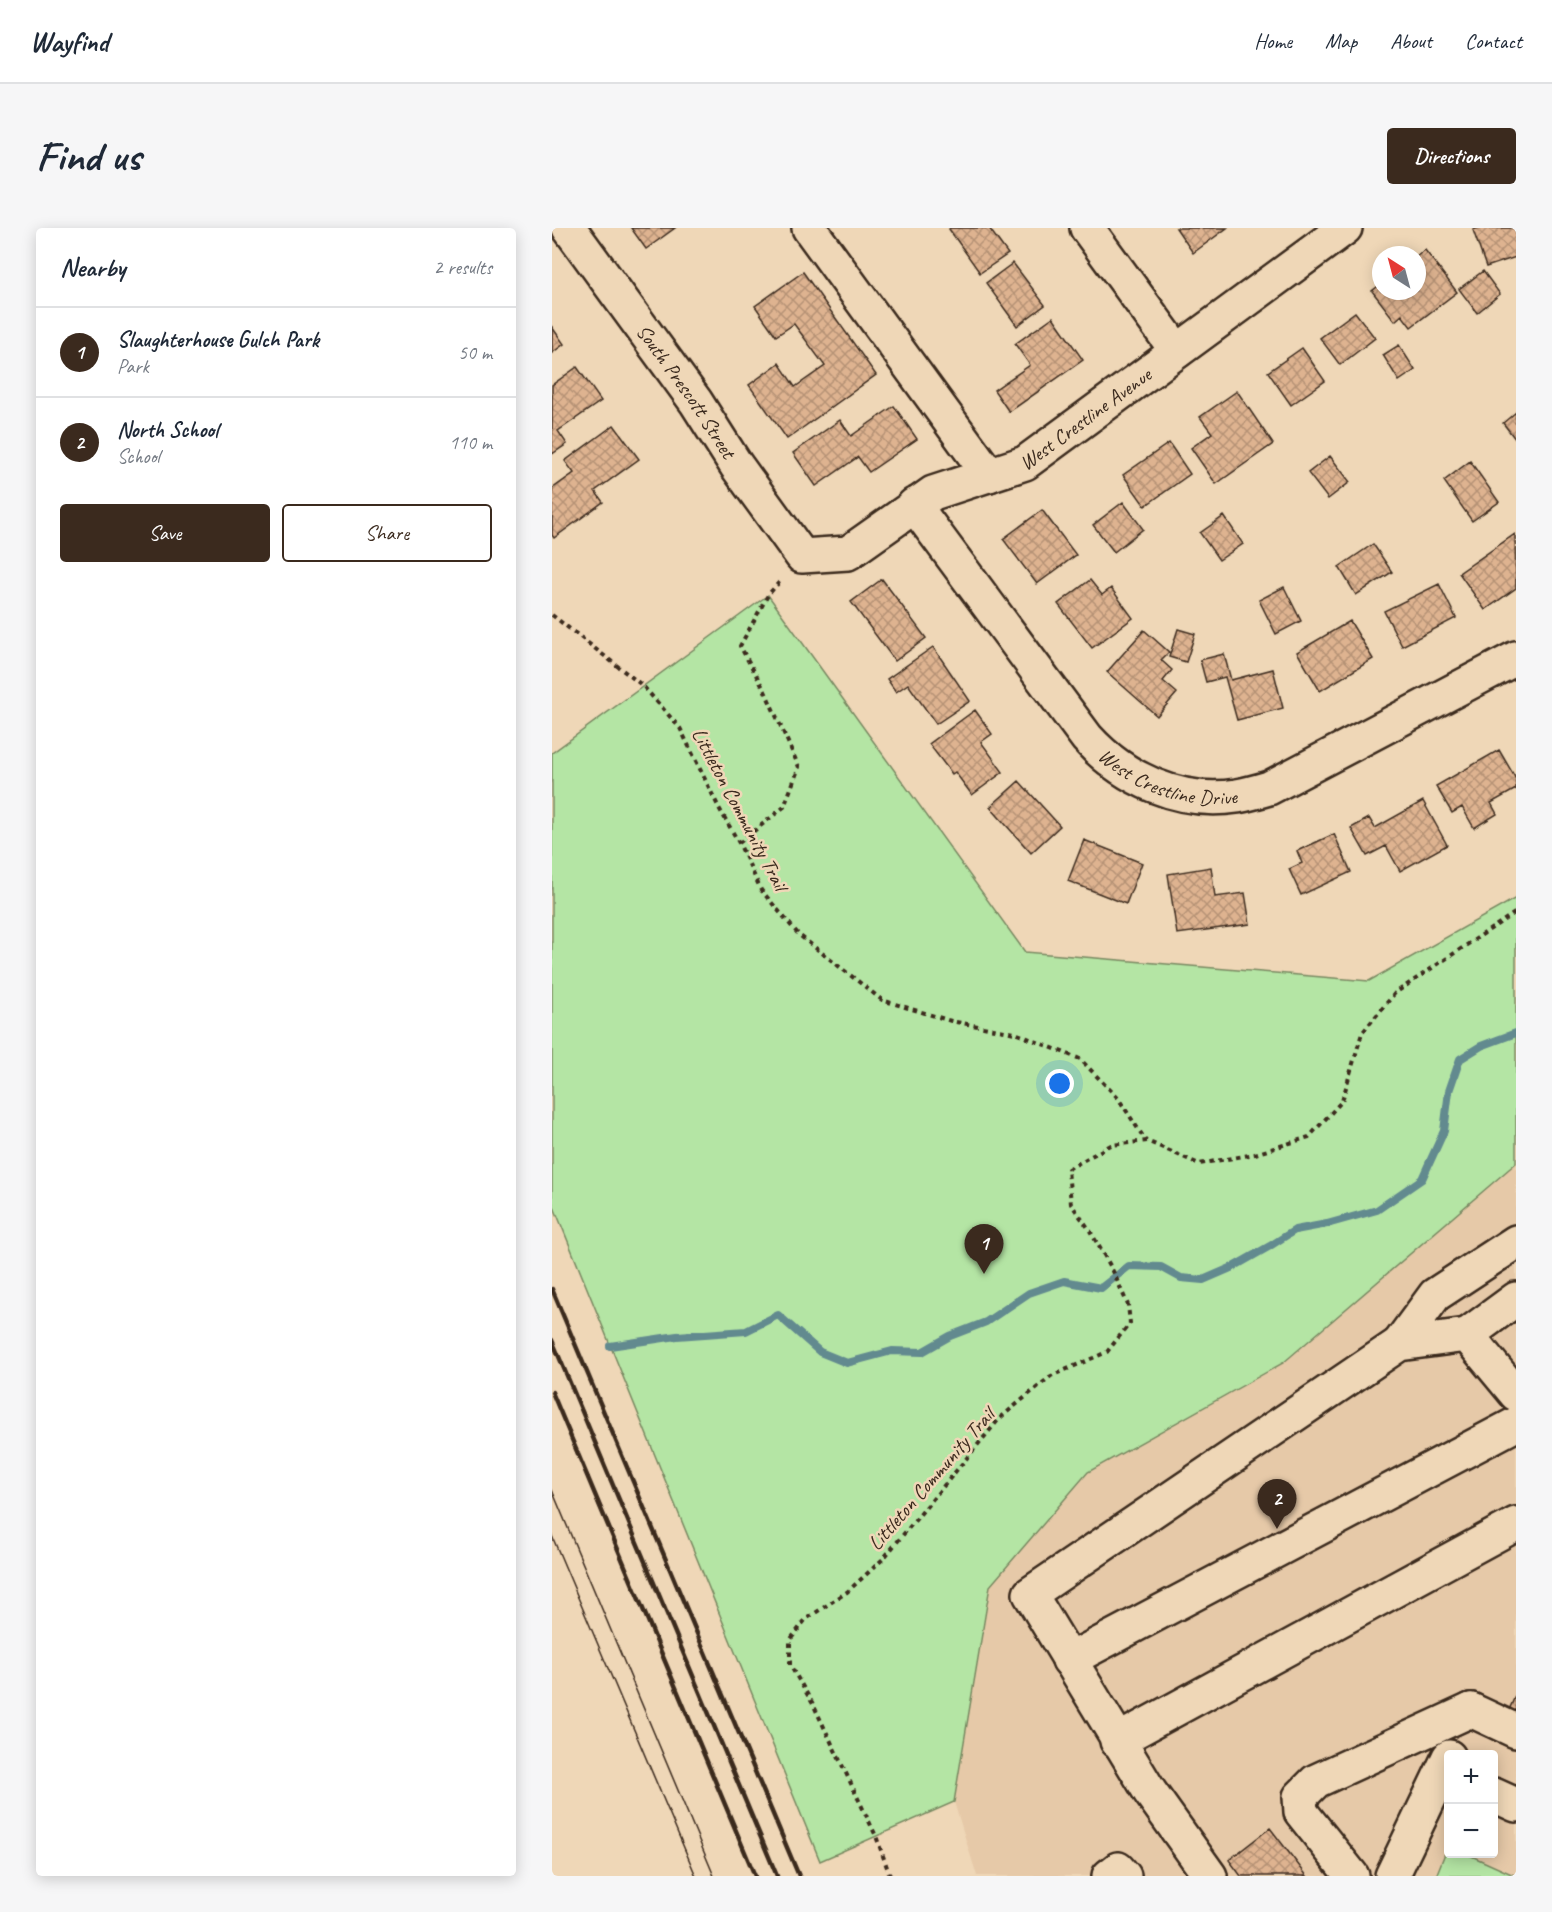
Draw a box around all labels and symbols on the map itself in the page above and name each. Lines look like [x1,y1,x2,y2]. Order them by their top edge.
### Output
north arrow [1372,246,1426,300]
street label: South Prescott Street [631,319,742,465]
street label: West Crestline Avenue [1014,361,1158,476]
street label: Littleton Community Trail [686,723,795,898]
street label: West Crestline Drive [1093,743,1239,811]
your location [1045,1069,1074,1098]
pin: 1 [964,1224,1004,1274]
street label: Littleton Community Trail [862,1400,1002,1556]
pin: 2 [1258,1480,1296,1529]

